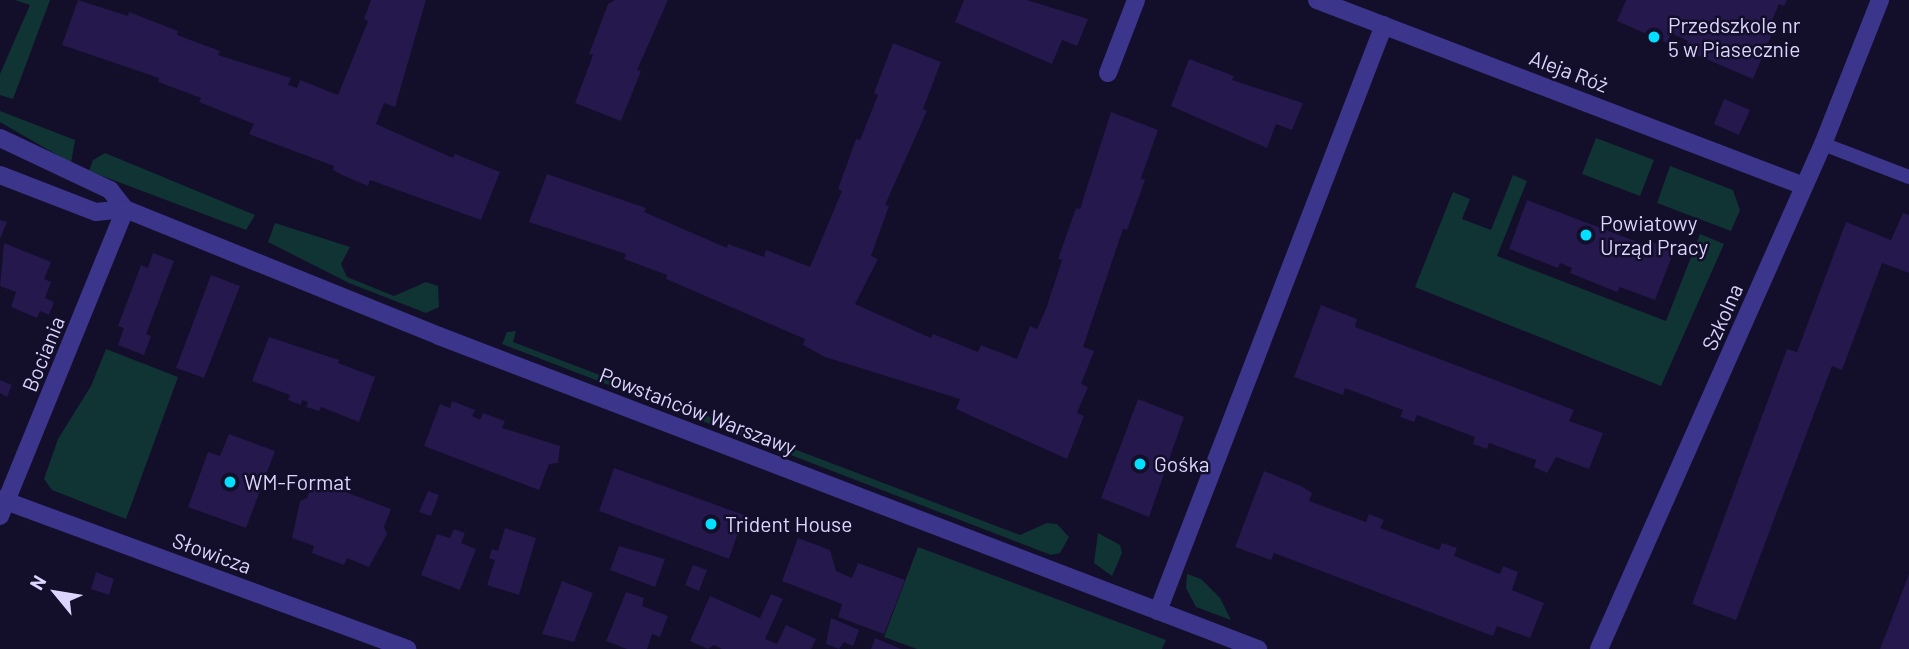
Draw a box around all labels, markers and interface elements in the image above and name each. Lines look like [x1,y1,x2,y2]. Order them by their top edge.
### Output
place label: Przedszkole nr 5 w Piasecznie [1668,12,1800,62]
marker: Przedszkole nr 5 w Piasecznie [1646,29,1662,45]
street label: Aleja Róż [1526,45,1612,97]
place label: Powiatowy Urząd Pracy [1600,210,1708,260]
marker: Powiatowy Urząd Pracy [1578,227,1594,243]
street label: Szkolna [1696,280,1748,354]
street label: Bociania [17,313,69,395]
street label: Powstańców Warszawy [596,362,800,460]
place label: Gośka [1154,451,1210,477]
marker: Gośka [1132,456,1148,472]
place label: WM-Format [244,469,352,495]
marker: WM-Format [222,474,238,490]
place label: Trident House [725,511,852,537]
marker: Trident House [703,516,719,532]
street label: Słowicza [169,527,255,579]
north arrow [21,558,91,628]
text: N [24,571,50,593]

